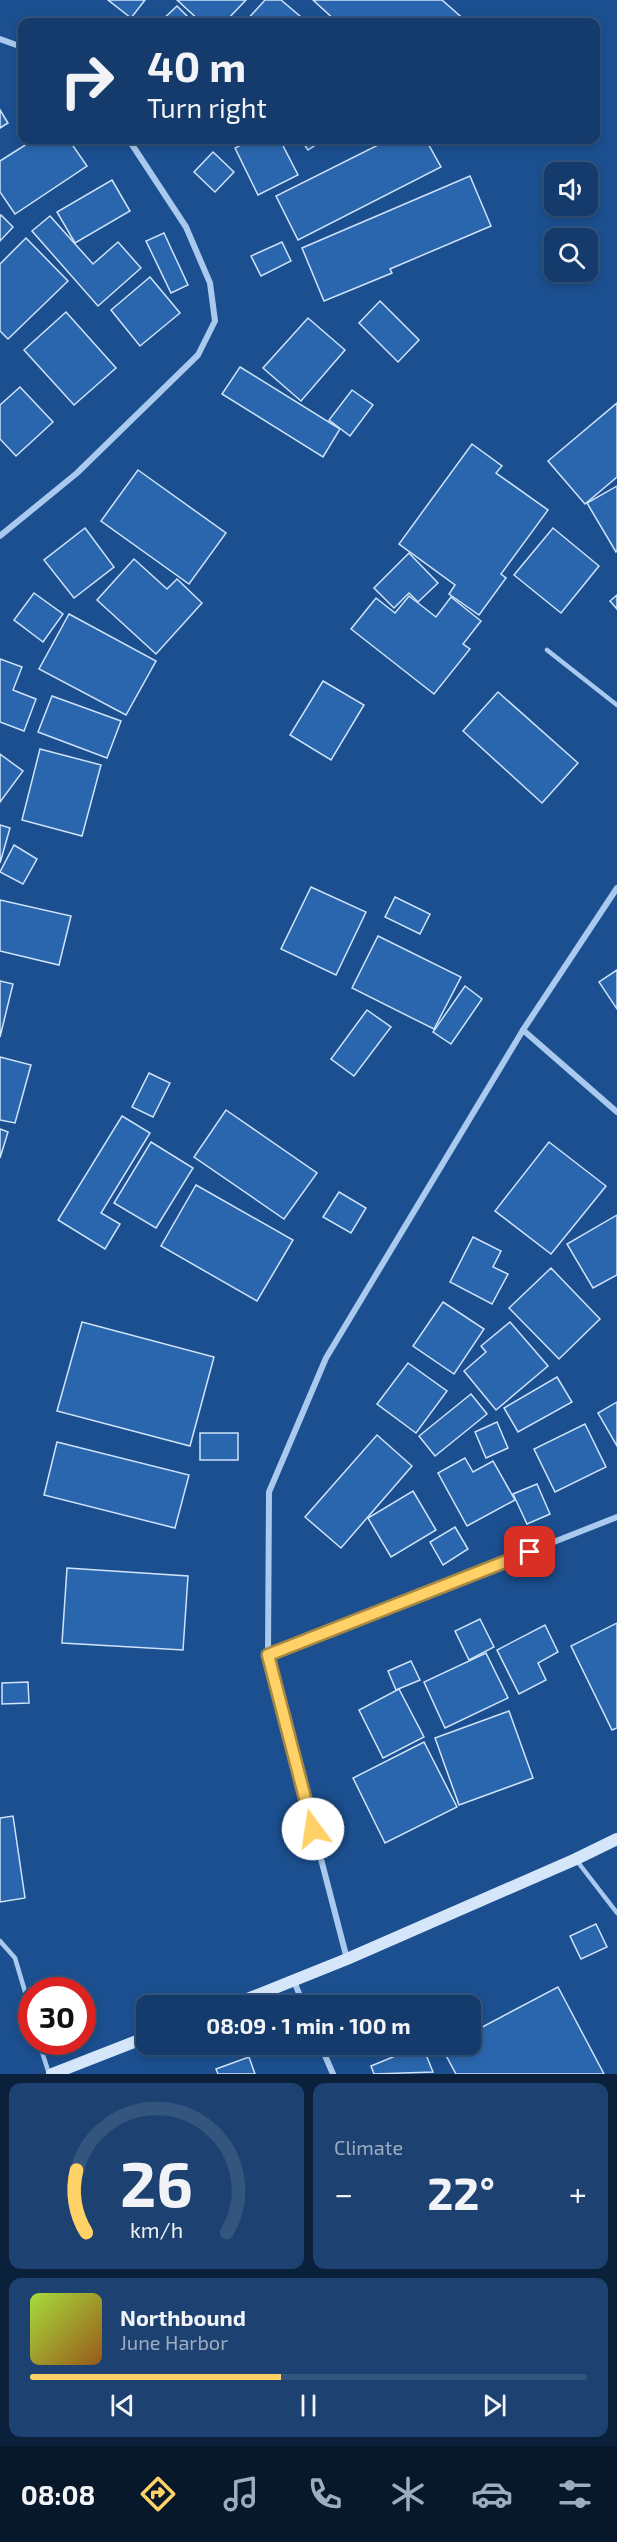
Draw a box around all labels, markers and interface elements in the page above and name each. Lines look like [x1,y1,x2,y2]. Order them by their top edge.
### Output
text: 40 m [147,40,246,90]
icon: right [48,42,126,120]
text: Turn right [147,91,267,123]
map controls [544,162,598,282]
button: sound [544,162,598,216]
button: search [544,228,598,282]
pin [504,1526,555,1577]
icon: arrive [513,1535,546,1568]
position arrow [281,1797,345,1861]
speed limit sign: 30 [18,1977,96,2055]
text: 08:09 · 1 min · 100 m [206,2012,411,2038]
text: Climate [334,2135,403,2159]
text: 26 [120,2145,193,2220]
text: 22° [427,2165,495,2219]
text: − [334,2173,353,2213]
text: + [569,2173,587,2213]
text: km/h [130,2217,183,2242]
text: Northbound [120,2304,246,2330]
text: June Harbor [120,2330,228,2354]
icon: previous [106,2389,139,2422]
icon: pause [292,2389,325,2422]
icon: next [478,2389,511,2422]
icon: directions [137,2473,179,2515]
icon: music [220,2473,262,2515]
icon: phone [304,2473,346,2515]
icon: climate [387,2473,429,2515]
icon: car [471,2473,513,2515]
icon: filters [554,2473,596,2515]
text: 08:08 [21,2478,95,2510]

